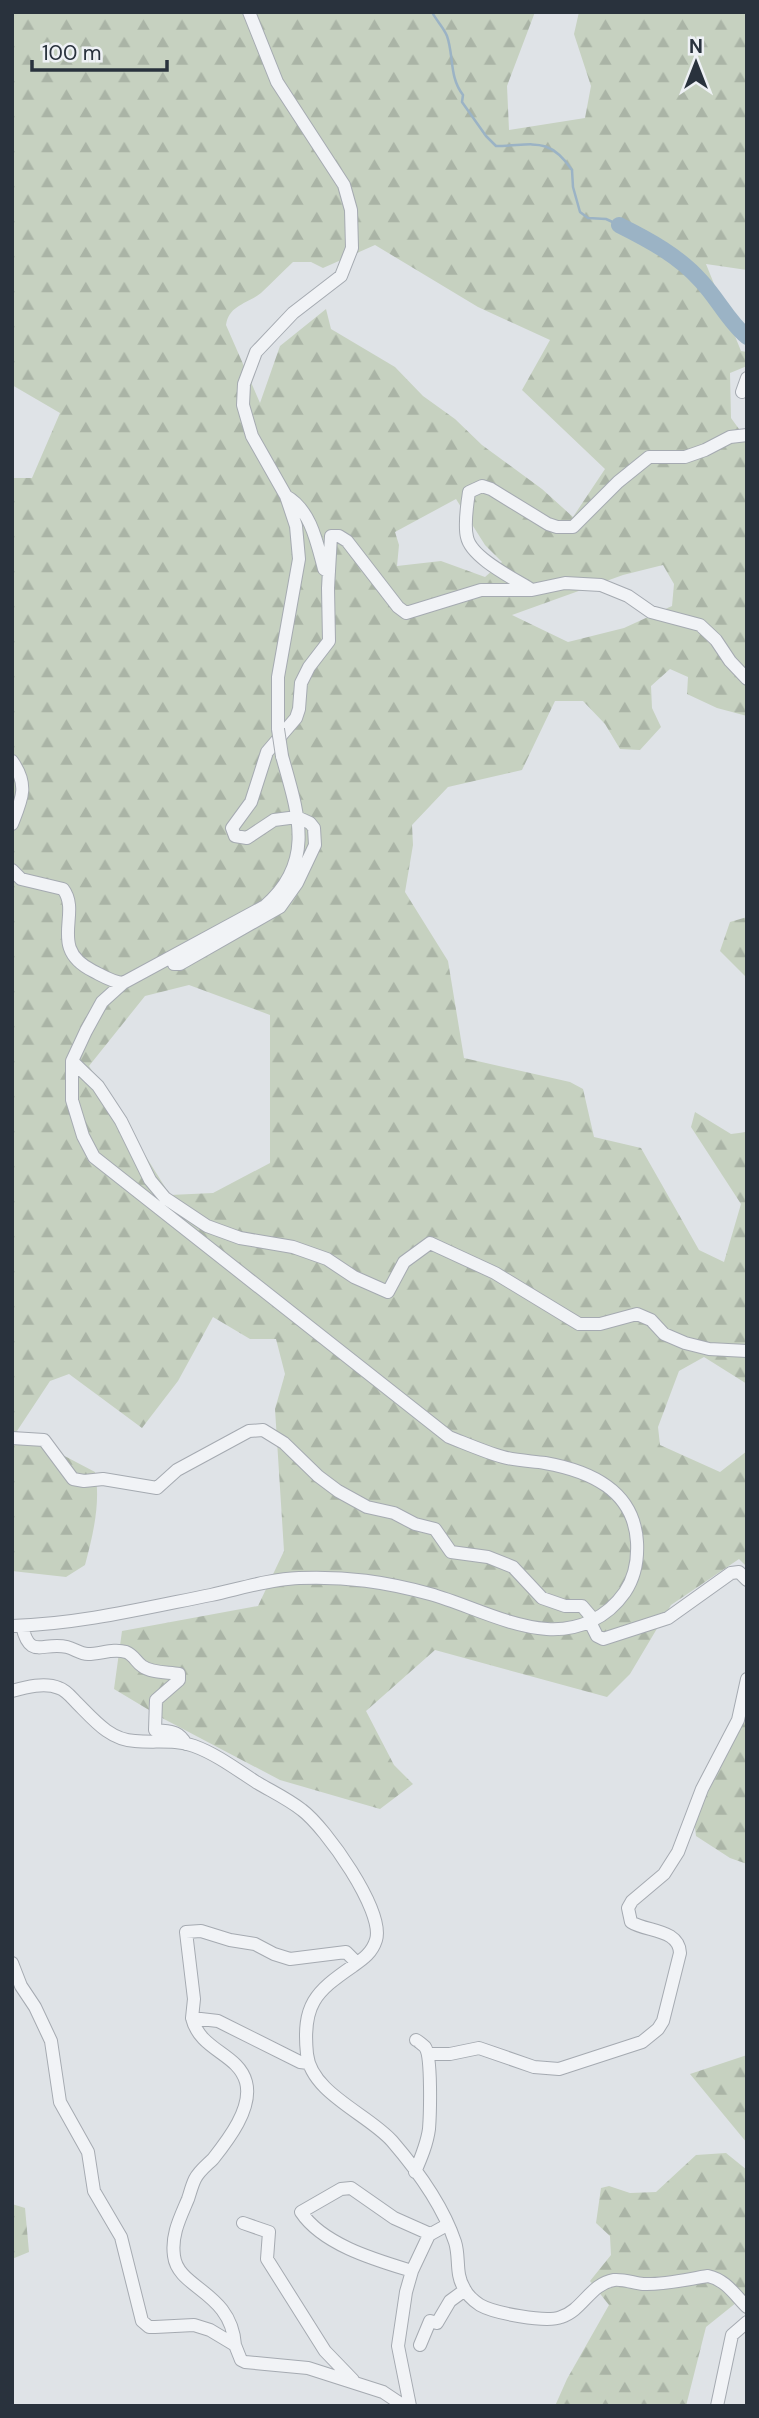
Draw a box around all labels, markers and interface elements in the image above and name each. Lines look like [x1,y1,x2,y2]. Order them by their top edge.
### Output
scale bar [32,28,166,72]
north arrow [661,28,731,98]
text: N [689,34,703,59]
text: 100 m [42,39,102,67]

